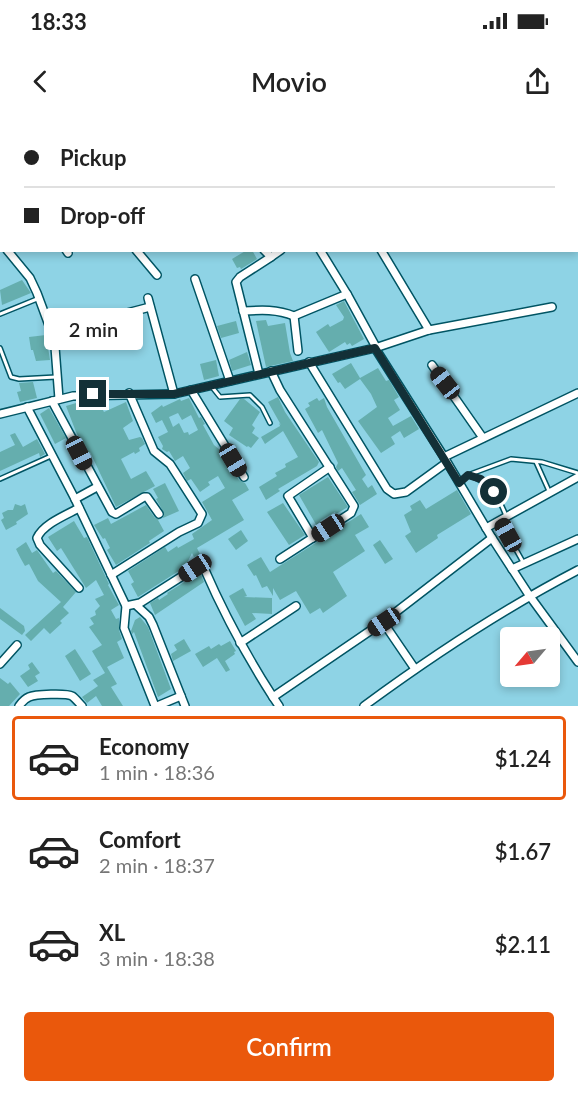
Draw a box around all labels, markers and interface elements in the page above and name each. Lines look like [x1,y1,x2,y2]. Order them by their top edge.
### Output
text: 18:33 [30,8,87,35]
icon: back [24,65,57,98]
text: Movio [251,65,327,98]
icon: share [521,65,554,98]
text: Pickup [60,144,126,171]
text: Drop-off [60,202,145,229]
callout: 2 min [44,307,142,349]
text: 2 min [69,317,118,341]
car [427,363,463,403]
route end [79,380,106,407]
car [63,433,95,473]
car [216,440,250,480]
route start [480,478,507,505]
car [308,511,348,545]
car [491,515,525,555]
car [175,551,215,585]
car [364,604,404,640]
north arrow [500,627,560,687]
map controls [500,627,560,687]
icon: car [27,731,81,785]
text: Economy [99,733,189,760]
text: $1.24 [495,745,551,772]
text: 1 min · 18:36 [99,760,215,784]
icon: car [27,824,81,878]
text: Comfort [99,826,181,853]
text: $1.67 [495,838,551,865]
text: 2 min · 18:37 [99,853,215,877]
icon: car [27,917,81,971]
text: XL [99,919,125,946]
text: $2.11 [495,931,551,958]
text: 3 min · 18:38 [99,946,215,970]
button: Confirm [24,1012,554,1081]

